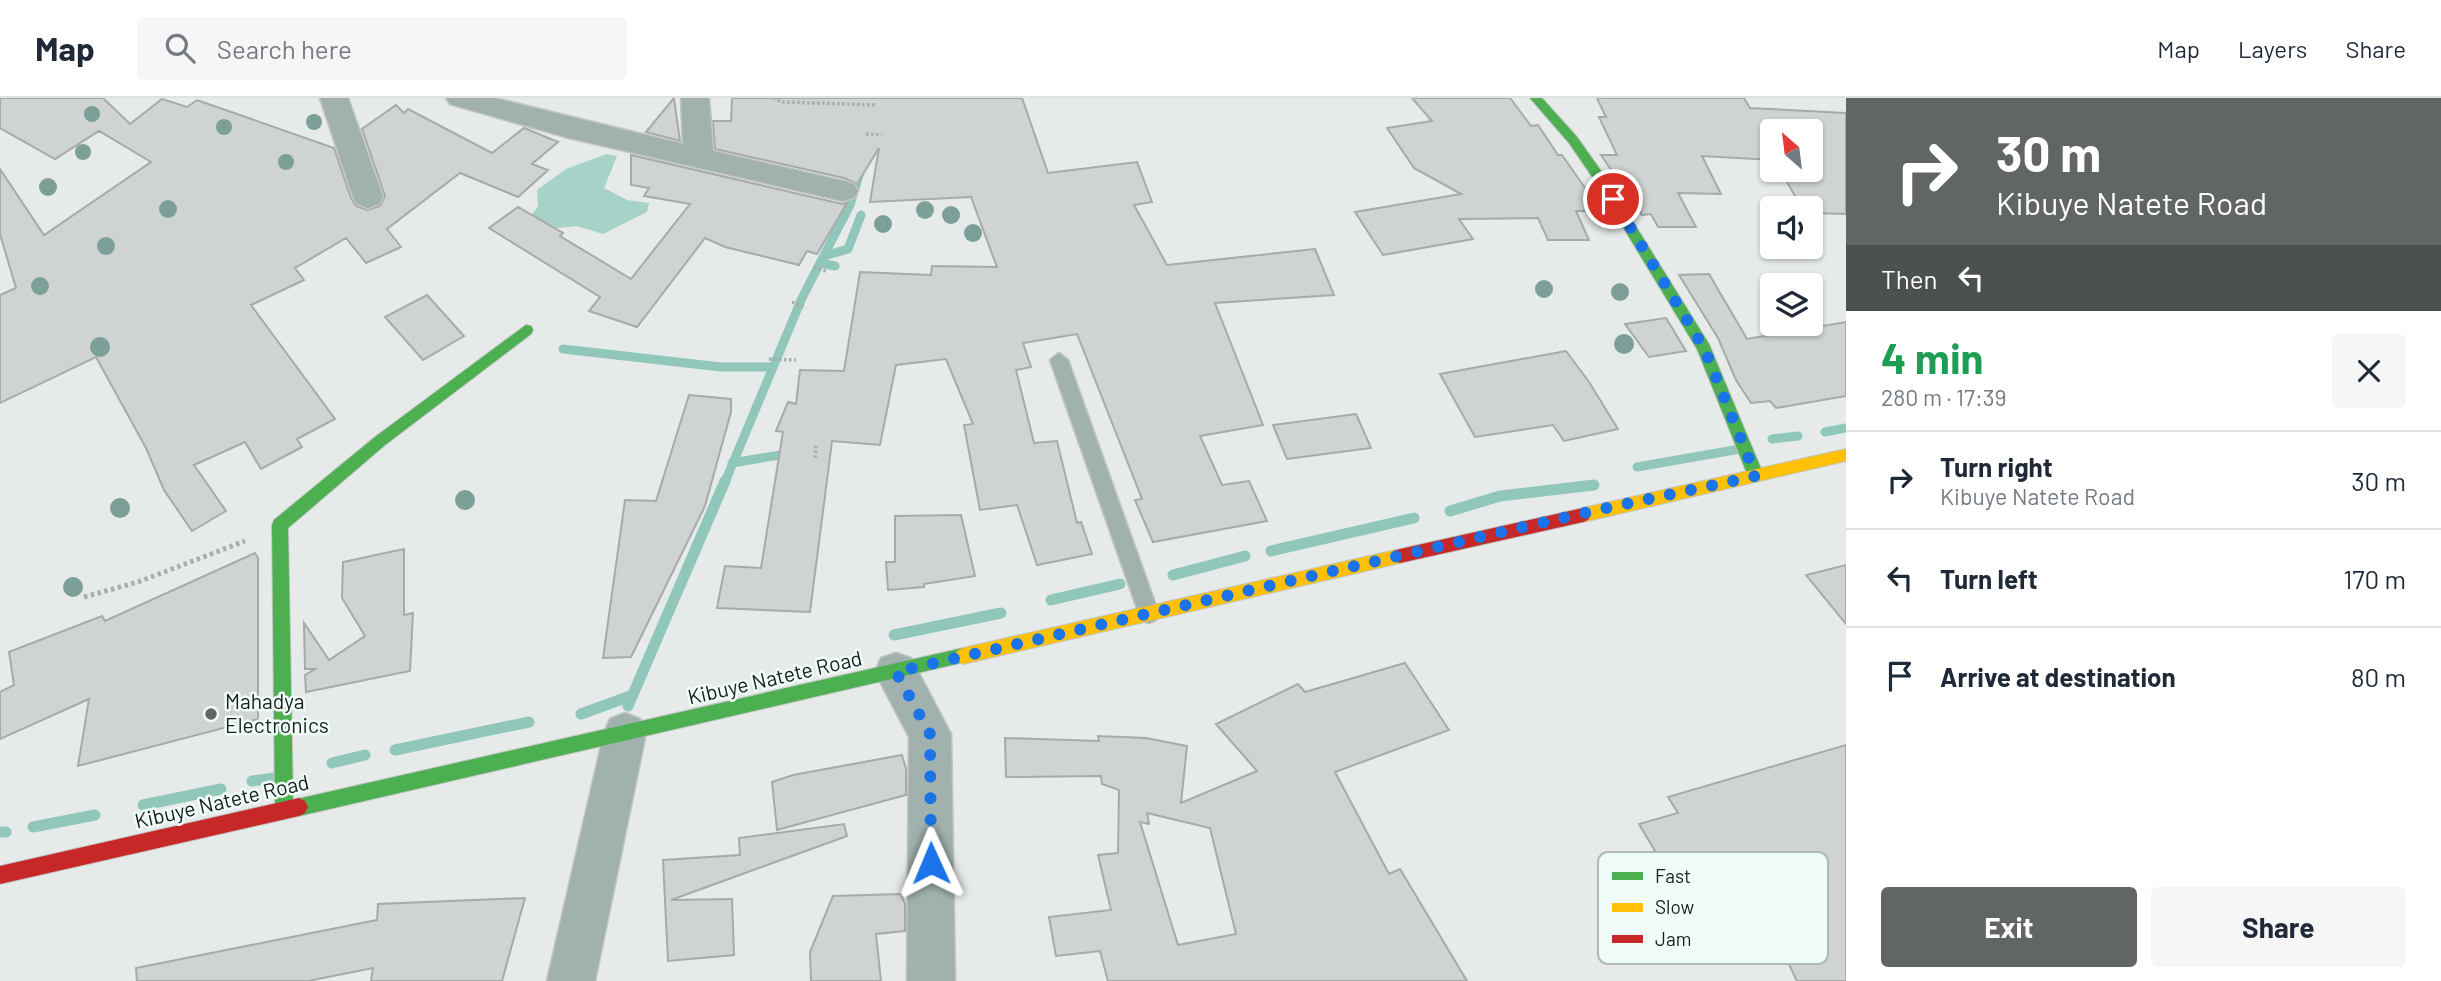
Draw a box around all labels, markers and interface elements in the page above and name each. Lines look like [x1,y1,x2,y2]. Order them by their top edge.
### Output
search box [137,17,627,80]
text: Map [35,28,95,68]
icon: search [161,29,199,67]
text: Search here [217,33,352,64]
text: Map [2157,34,2200,63]
text: Layers [2238,34,2307,63]
text: Share [2345,34,2406,63]
north arrow [1760,119,1824,182]
map controls [1760,119,1823,336]
text: 30 m [1996,123,2101,182]
icon: right [1881,126,1972,217]
pin [1583,169,1643,229]
icon: arrive [1594,180,1632,218]
text: Kibuye Natete Road [1996,183,2267,221]
button: sound [1760,196,1823,259]
icon: left [1952,259,1990,297]
text: Then [1881,263,1938,294]
button: layers [1760,273,1823,336]
text: 4 min [1881,332,1984,382]
button: close [2332,334,2406,408]
text: 280 m · 17:39 [1881,383,2007,411]
text: Turn right [1940,451,2053,482]
icon: right [1881,461,1919,499]
text: 30 m [2351,465,2406,496]
text: Kibuye Natete Road [1940,482,2135,510]
icon: left [1881,559,1919,597]
text: Turn left [1940,563,2038,594]
text: 170 m [2343,563,2406,594]
street label: Kibuye Natete Road [685,644,864,709]
icon: arrive [1881,657,1919,695]
text: Arrive at destination [1940,661,2176,692]
text: 80 m [2351,661,2406,692]
place label: Mahadya Electronics [225,688,329,737]
marker: Mahadya Electronics [203,706,219,722]
street label: Kibuye Natete Road [132,768,311,833]
position arrow [894,826,968,900]
legend [1598,852,1828,964]
text: Fast [1655,864,1691,887]
button: Exit [1881,887,2137,967]
button: Share [2151,887,2406,967]
text: Slow [1655,895,1694,918]
text: Jam [1655,927,1691,950]

